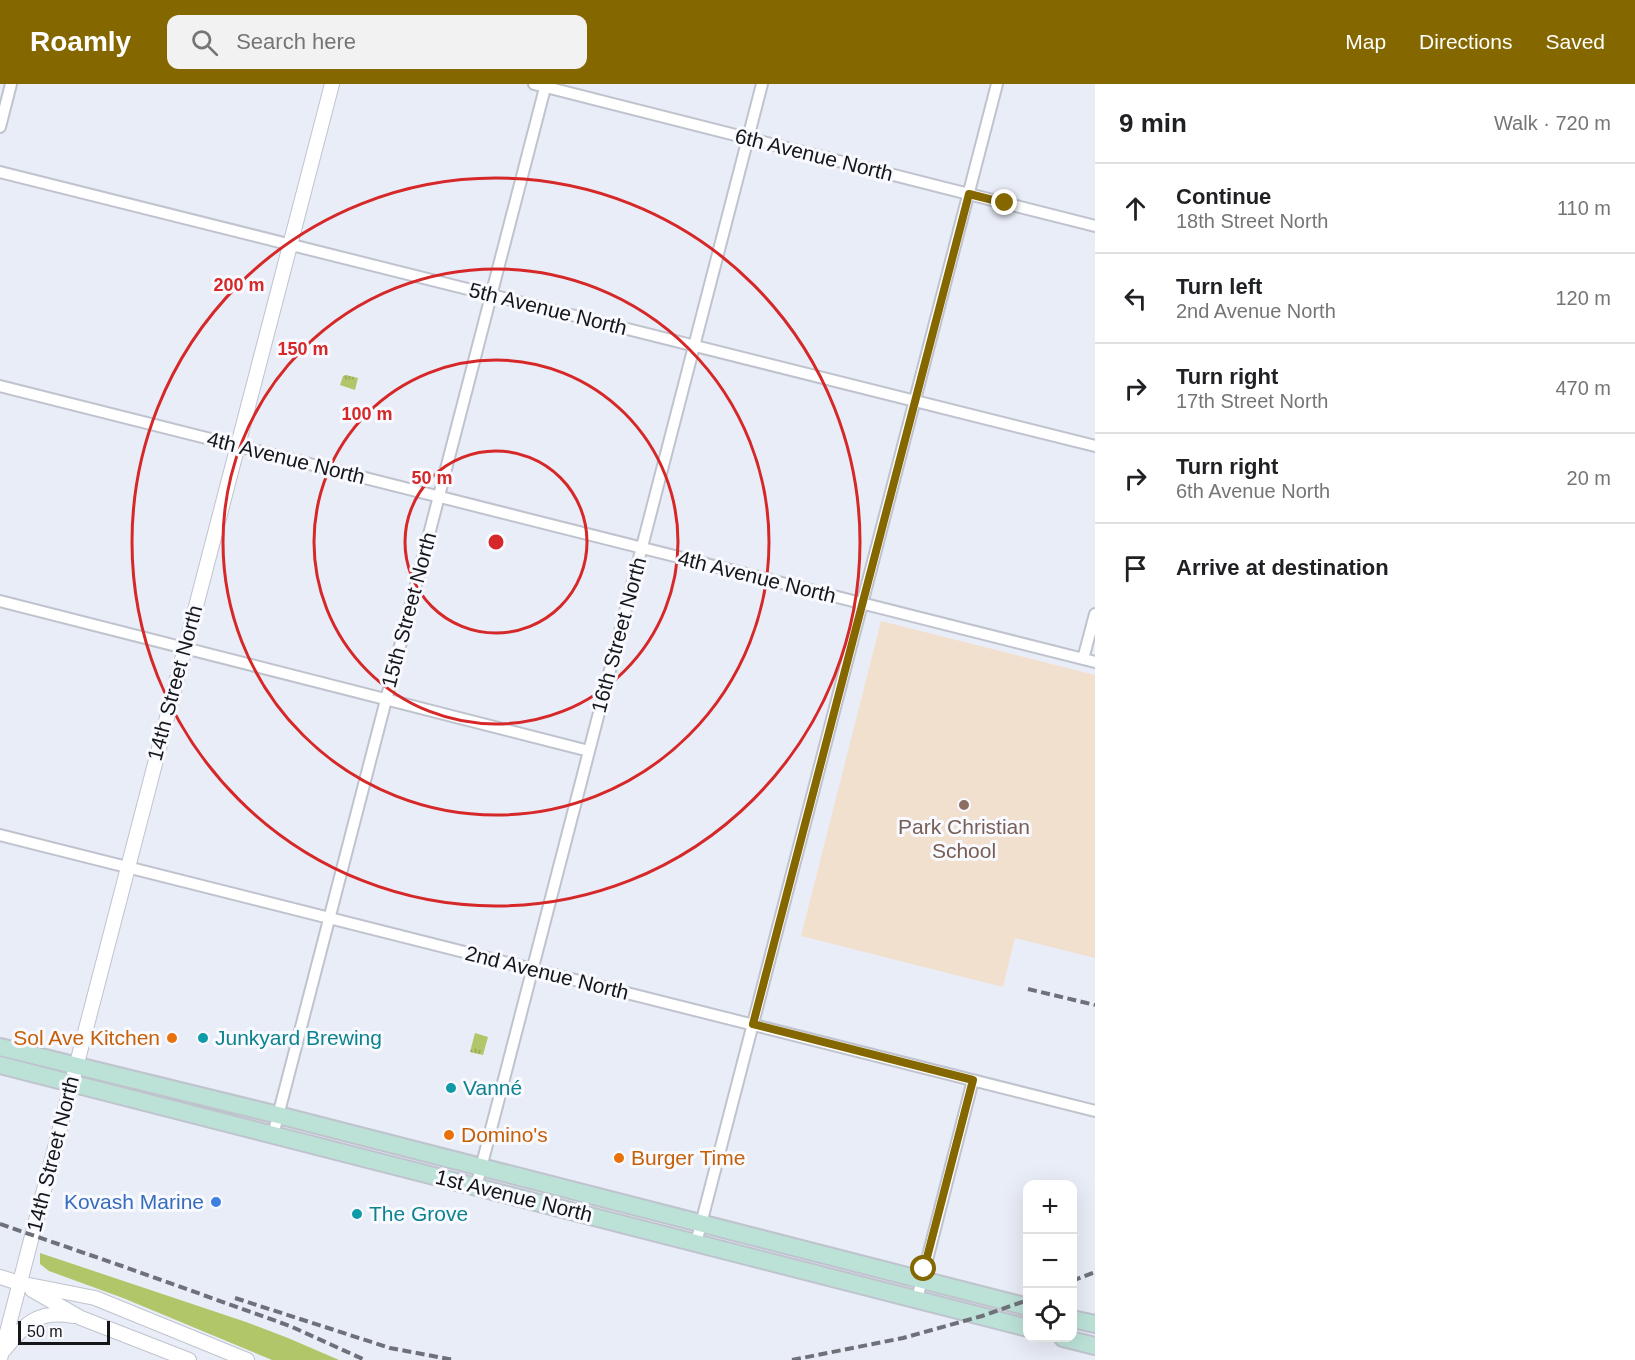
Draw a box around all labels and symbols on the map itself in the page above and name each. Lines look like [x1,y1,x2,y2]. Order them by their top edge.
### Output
street label: 6th Avenue North [733,124,895,185]
route end [991,189,1017,215]
text: 200 m [213,275,265,295]
street label: 5th Avenue North [467,278,629,339]
text: 150 m [277,339,329,359]
text: 100 m [341,404,393,424]
street label: 4th Avenue North [205,427,367,488]
text: 50 m [411,468,453,488]
street label: 15th Street North [377,530,440,690]
centre of rings [486,532,506,552]
street label: 4th Avenue North [676,546,838,607]
street label: 16th Street North [587,555,650,715]
street label: 14th Street North [143,603,206,763]
marker: Park Christian School [957,798,971,812]
place label: Park Christian School [898,815,1030,862]
street label: 2nd Avenue North [463,941,631,1004]
place label: Sol Ave Kitchen [13,1026,160,1049]
place label: Junkyard Brewing [215,1026,382,1049]
marker: Sol Ave Kitchen [165,1031,179,1045]
marker: Junkyard Brewing [196,1031,210,1045]
street label: 14th Street North [22,1074,83,1234]
place label: Vanné [463,1076,522,1099]
marker: Vanné [444,1081,458,1095]
place label: Domino's [461,1123,548,1146]
marker: Domino's [442,1128,456,1142]
place label: Burger Time [631,1146,745,1169]
marker: Burger Time [612,1151,626,1165]
street label: 1st Avenue North [433,1165,595,1226]
place label: Kovash Marine [64,1190,204,1213]
marker: Kovash Marine [209,1195,223,1209]
place label: The Grove [369,1202,468,1225]
marker: The Grove [350,1207,364,1221]
route start [910,1255,936,1281]
scale bar [18,1318,110,1346]

